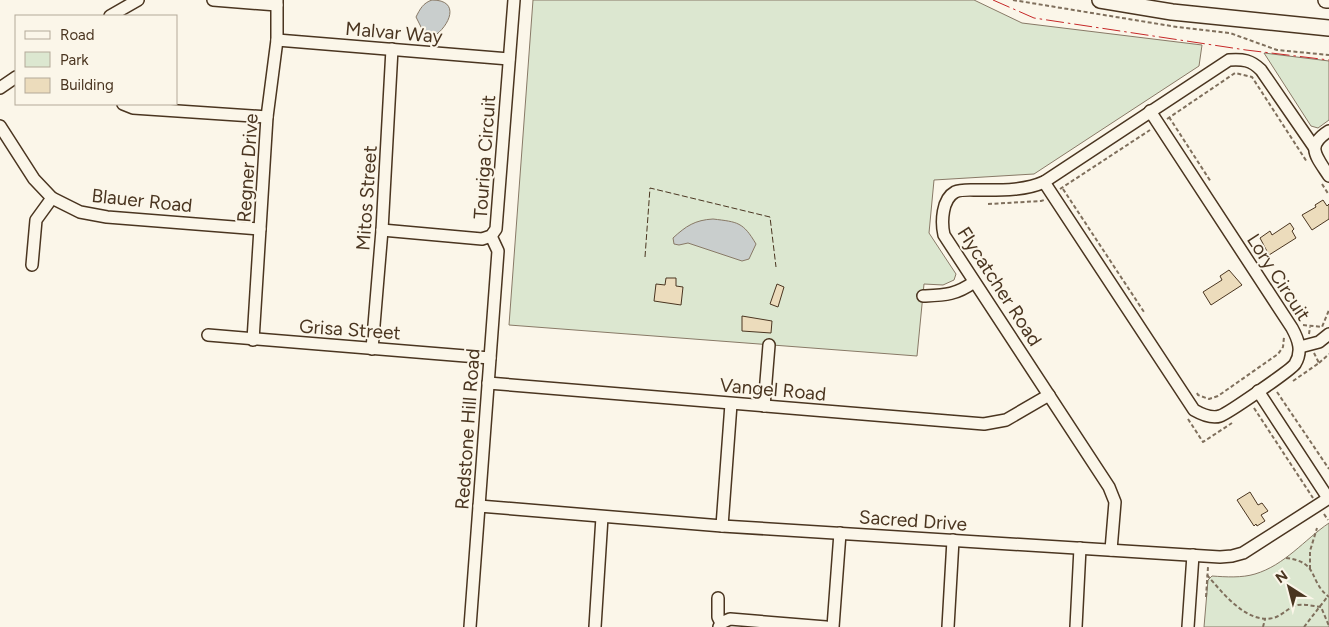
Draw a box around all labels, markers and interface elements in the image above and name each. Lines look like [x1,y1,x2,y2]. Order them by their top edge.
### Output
legend [15,15,178,105]
street label: Malvar Way [344,17,443,48]
text: Road [60,26,95,44]
text: Park [60,51,89,69]
text: Building [60,76,114,94]
street label: Touriga Circuit [469,94,500,220]
street label: Regner Drive [232,113,263,223]
street label: Mitos Street [351,145,382,251]
street label: Blauer Road [90,184,194,217]
street label: Flycatcher Road [952,222,1047,350]
street label: Lory Circuit [1242,229,1315,325]
street label: Grisa Street [298,314,402,345]
street label: Redstone Hill Road [450,348,485,510]
street label: Vangel Road [719,373,827,406]
street label: Sacred Drive [858,505,968,536]
north arrow [1264,562,1314,612]
text: N [1272,567,1291,587]

